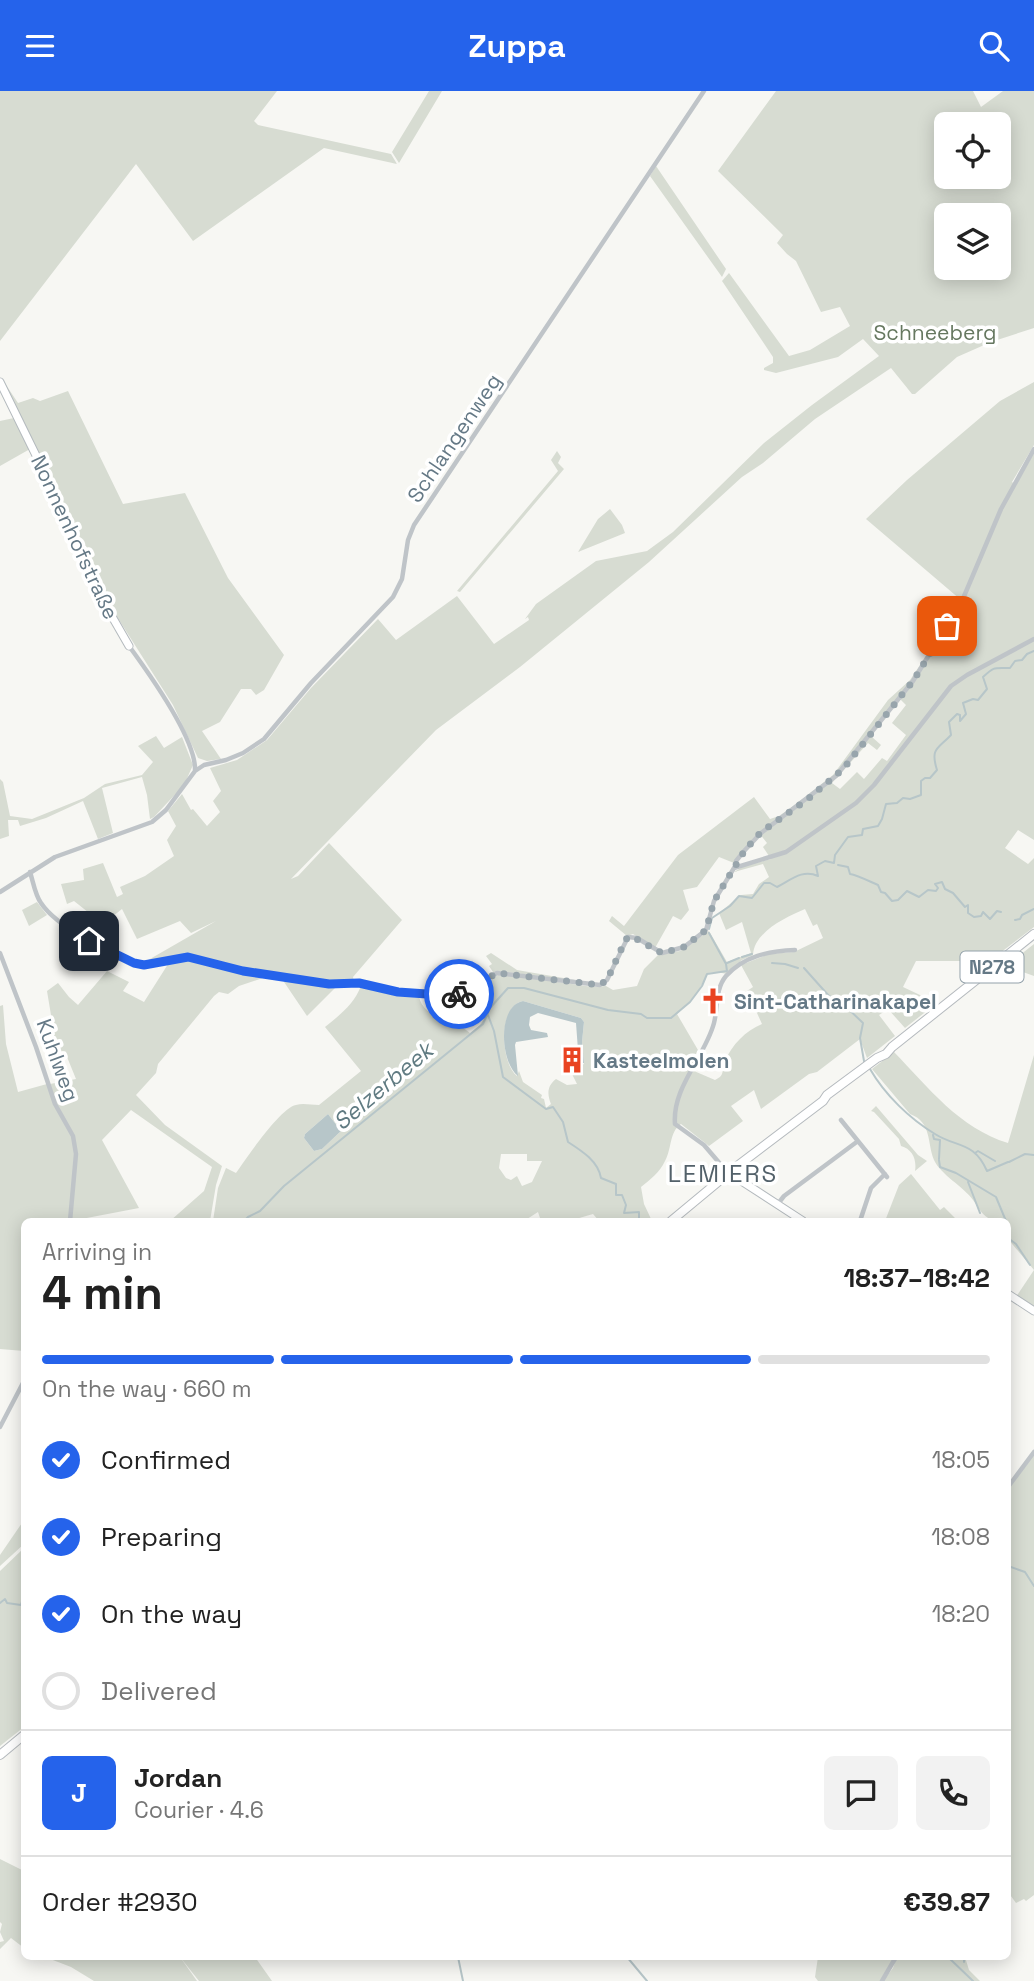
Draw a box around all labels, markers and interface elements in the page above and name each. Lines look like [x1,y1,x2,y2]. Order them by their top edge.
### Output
text: Zuppa [468,26,566,66]
icon: menu [21,27,59,65]
icon: search [975,27,1013,65]
map controls [934,112,1011,280]
button: locate [934,112,1011,189]
button: layers [934,203,1011,280]
park label: Schneeberg [873,319,997,346]
street label: Schlangenweg [401,368,507,508]
street label: Nonnenhofstraße [25,451,125,623]
pin [917,596,977,656]
icon: bag [928,607,966,645]
pin [59,911,119,971]
icon: home [70,922,108,960]
road number: N278 [960,951,1024,982]
courier [424,959,494,1029]
icon: bike [440,975,478,1013]
church icon: Sint-Catharinakapel [698,986,728,1016]
place label: Sint-Catharinakapel [734,988,937,1015]
street label: Kuhlweg [31,1015,85,1105]
water label: Selzerbeek [327,1034,441,1137]
building icon: Kasteelmolen [557,1045,587,1075]
place label: Kasteelmolen [593,1047,729,1074]
district label: LEMIERS [668,1158,778,1189]
text: Arriving in [42,1237,152,1267]
text: 18:37–18:42 [844,1261,990,1295]
text: 4 min [42,1264,163,1322]
text: On the way · 660 m [42,1374,252,1404]
icon: check [42,1441,80,1479]
text: Confirmed [101,1443,231,1477]
text: 18:05 [932,1445,990,1475]
icon: check [42,1518,80,1556]
text: Preparing [101,1520,222,1554]
text: 18:08 [931,1522,990,1552]
icon: check [42,1595,80,1633]
text: On the way [101,1597,242,1631]
text: 18:20 [932,1599,990,1629]
text: Delivered [101,1674,217,1708]
button: chat [824,1756,898,1830]
button: phone [916,1756,990,1830]
text: Jordan [134,1761,222,1795]
text: J [71,1776,87,1810]
text: Courier · 4.6 [134,1795,264,1825]
text: Order #2930 [42,1885,198,1919]
text: €39.87 [903,1885,990,1919]

